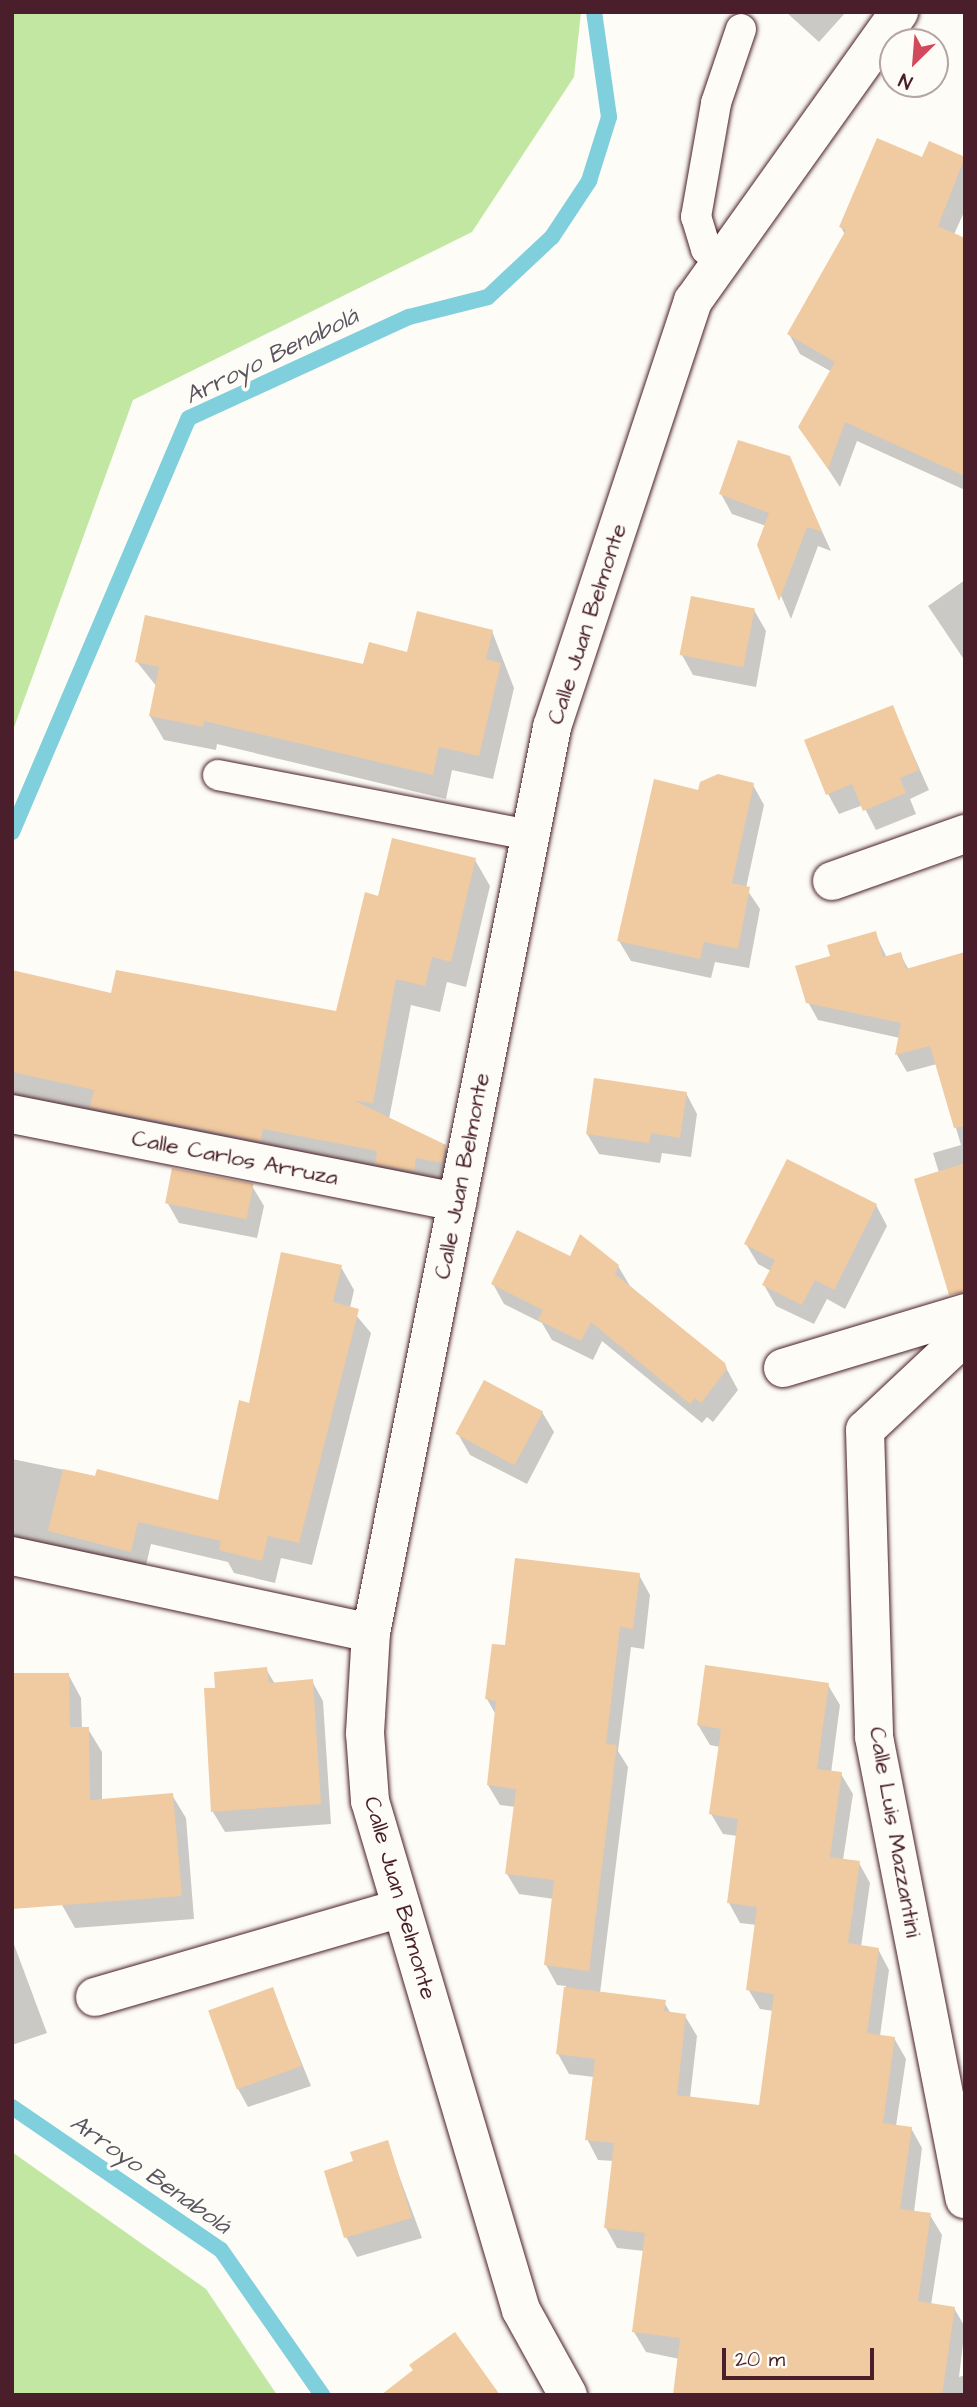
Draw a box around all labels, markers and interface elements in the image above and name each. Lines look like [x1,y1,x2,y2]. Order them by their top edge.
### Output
north arrow [879,28,949,98]
text: N [895,66,917,95]
water label: Arroyo Benabolá [181,303,363,411]
street label: Calle Juan Belmonte [541,520,633,728]
street label: Calle Juan Belmonte [428,1070,496,1282]
street label: Calle Carlos Arruza [129,1124,341,1192]
street label: Calle Luis Mazzantini [863,1725,927,1939]
street label: Calle Juan Belmonte [358,1793,442,2003]
water label: Arroyo Benabolá [64,2109,236,2241]
scale bar [725,2334,877,2378]
text: 20 m [735,2345,785,2374]

